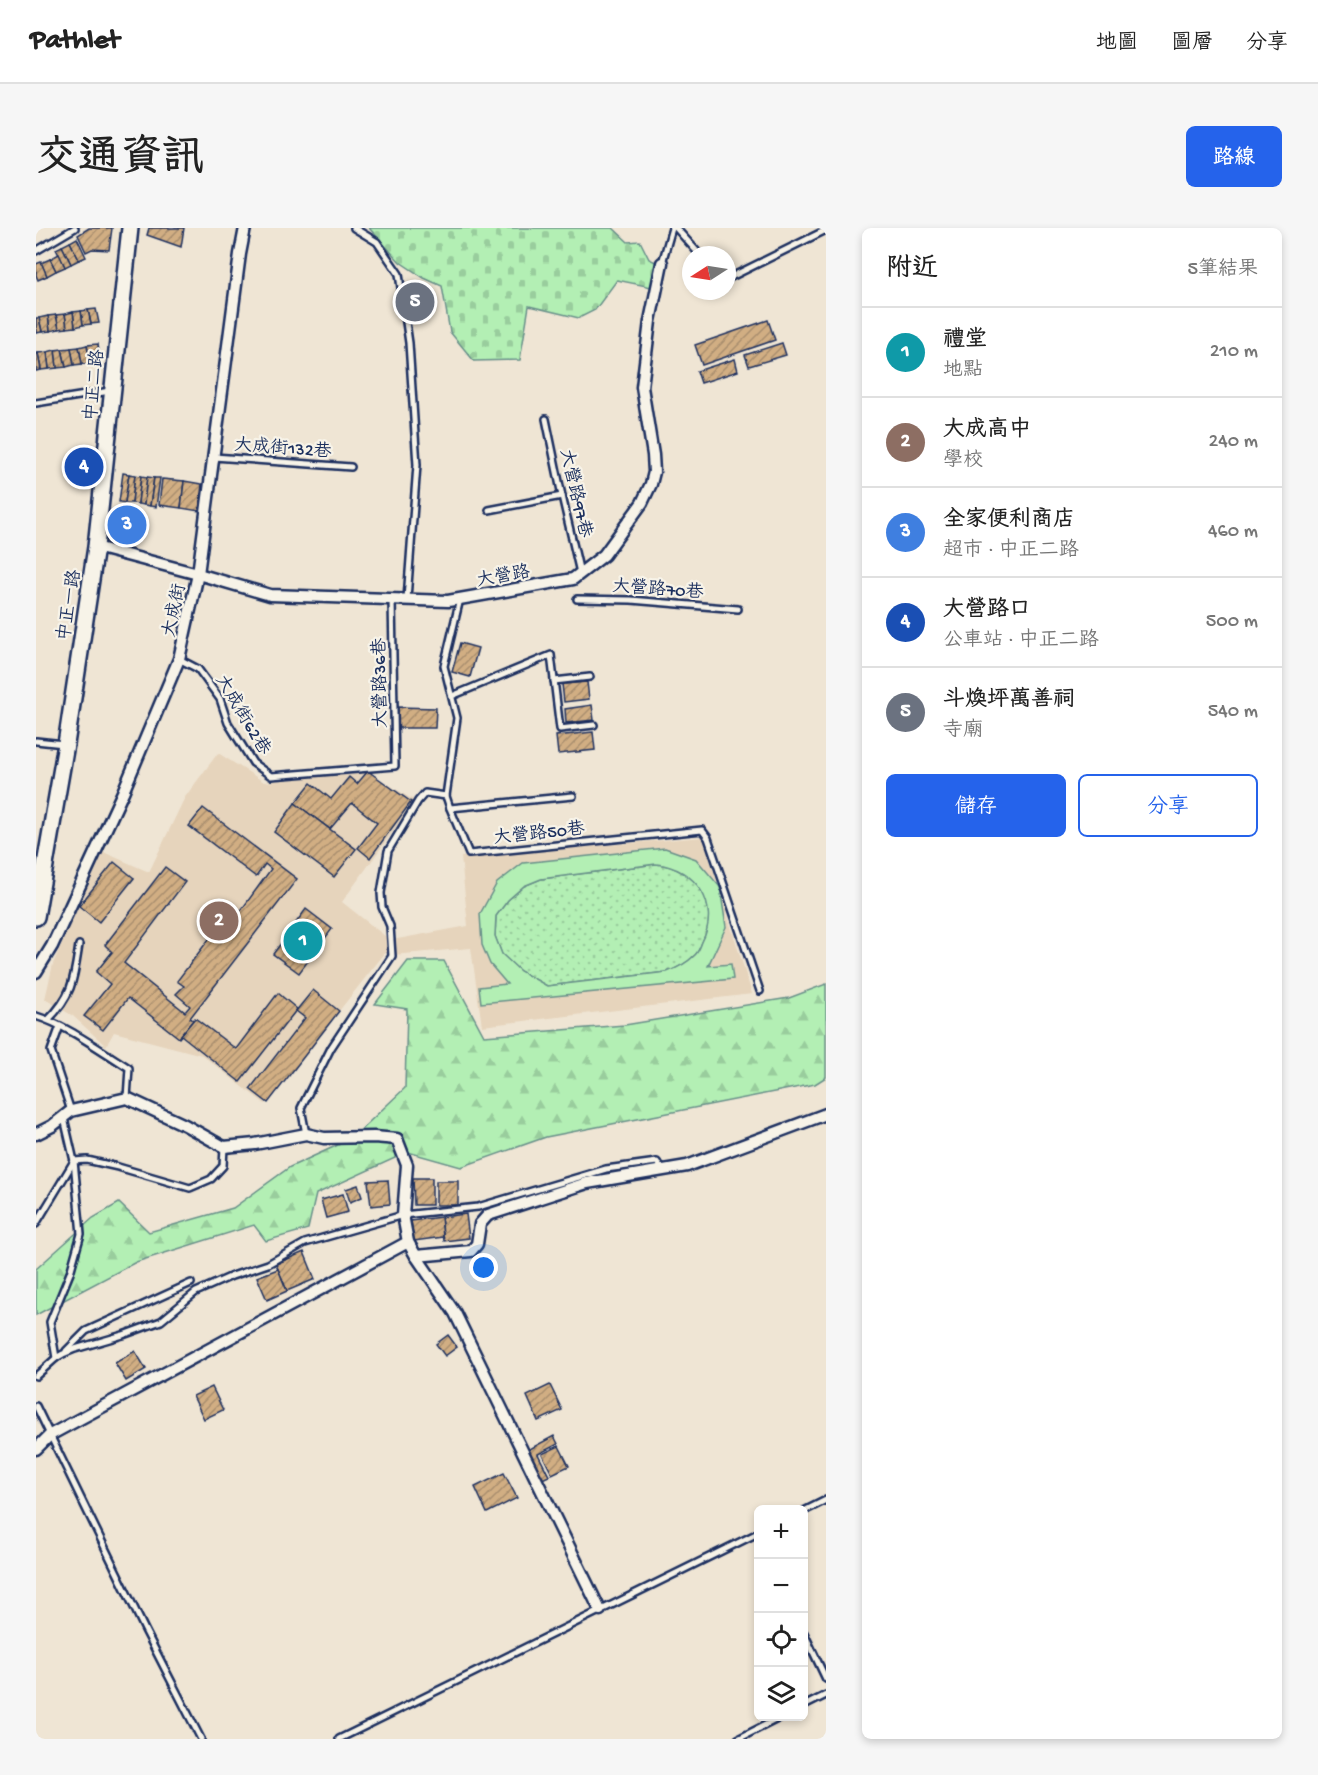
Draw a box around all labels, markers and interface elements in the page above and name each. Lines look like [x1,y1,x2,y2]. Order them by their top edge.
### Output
text: Pathlet [30,25,120,58]
text: 地圖 [1096,32,1138,57]
text: 圖層 [1171,32,1213,57]
text: 分享 [1246,32,1288,57]
button: 路線 [1186,126,1282,187]
text: 交通資訊 [36,137,204,186]
north arrow [682,246,736,300]
text: 附近 [886,255,938,286]
text: 5筆結果 [1187,259,1258,282]
pin: 5 [396,280,434,325]
text: 禮堂 [943,328,987,354]
text: 1 [901,341,910,364]
text: 210 m [1210,341,1258,364]
street label: 中正二路 [80,348,110,422]
text: 地點 [943,360,983,383]
text: 大成高中 [943,418,1031,444]
text: 2 [901,431,910,454]
text: 240 m [1208,431,1258,454]
street label: 大成街132巷 [233,435,332,463]
pin: 4 [64,444,104,490]
street label: 大營路97巷 [554,447,596,540]
text: 學校 [943,450,983,473]
pin: 3 [108,502,146,548]
text: 全家便利商店 [943,508,1075,534]
text: 3 [900,521,911,544]
text: 460 m [1208,521,1258,544]
text: 超市 · 中正二路 [943,540,1079,563]
street label: 大營路 [475,561,532,592]
street label: 中正一路 [53,568,86,643]
street label: 大營路70巷 [611,576,704,604]
street label: 大成街 [159,582,191,639]
text: 大營路口 [943,598,1031,624]
text: 4 [901,611,910,634]
text: 500 m [1206,611,1258,634]
text: 公車站 · 中正二路 [943,630,1099,653]
street label: 大營路36巷 [369,638,393,728]
street label: 大成街62巷 [210,671,275,759]
text: 斗煥坪萬善祠 [943,688,1075,714]
text: 5 [900,701,911,724]
text: 540 m [1208,701,1258,724]
text: 寺廟 [943,720,983,743]
button: 儲存 [886,774,1066,837]
button: 分享 [1078,774,1258,837]
street label: 大營路50巷 [492,818,586,850]
pin: 2 [200,898,238,944]
pin: 1 [284,918,322,964]
your location [469,1253,498,1282]
map controls [754,1505,808,1721]
button: + [754,1505,808,1559]
button: − [754,1559,808,1613]
button: locate [754,1613,808,1667]
button: layers [754,1667,808,1721]

